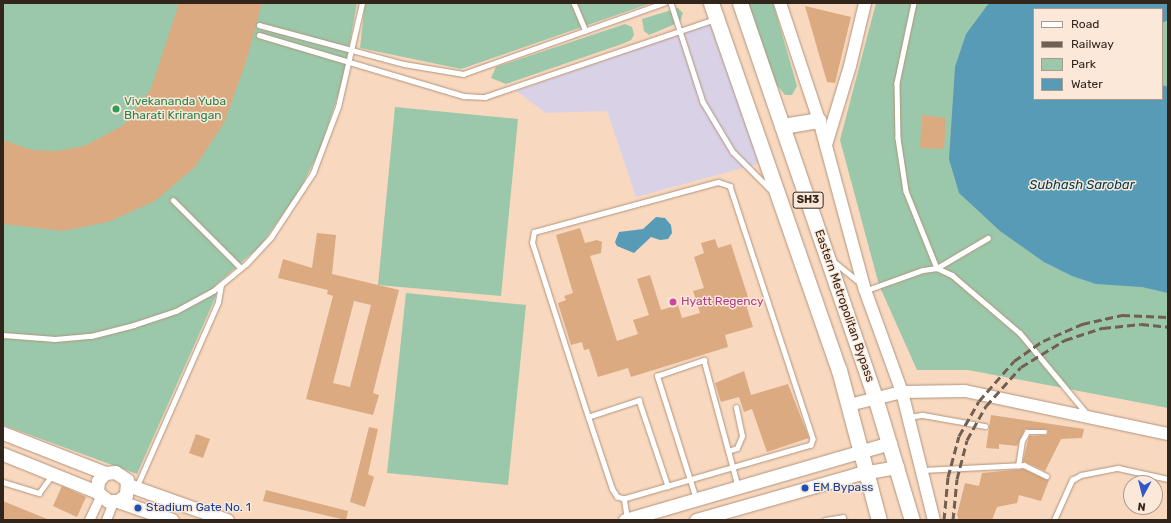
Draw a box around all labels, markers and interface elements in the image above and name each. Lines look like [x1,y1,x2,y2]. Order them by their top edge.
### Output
legend [1033,8,1163,100]
text: Road [1071,17,1099,31]
text: Railway [1071,37,1114,51]
text: Park [1071,57,1096,71]
text: Water [1071,77,1103,91]
place label: Vivekananda Yuba Bharati Krirangan [124,95,226,123]
marker: Vivekananda Yuba Bharati Krirangan [111,104,121,114]
water label: Subhash Sarobar [1029,177,1135,193]
road number: SH3 [792,191,824,209]
street label: Eastern Metropolitan Bypass [811,228,877,384]
place label: Hyatt Regency [681,295,764,309]
marker: Hyatt Regency [668,297,678,307]
north arrow [1123,475,1163,515]
place label: EM Bypass [813,481,873,495]
marker: EM Bypass [800,483,810,493]
text: N [1137,499,1146,513]
place label: Stadium Gate No. 1 [146,501,251,515]
marker: Stadium Gate No. 1 [133,503,143,513]

